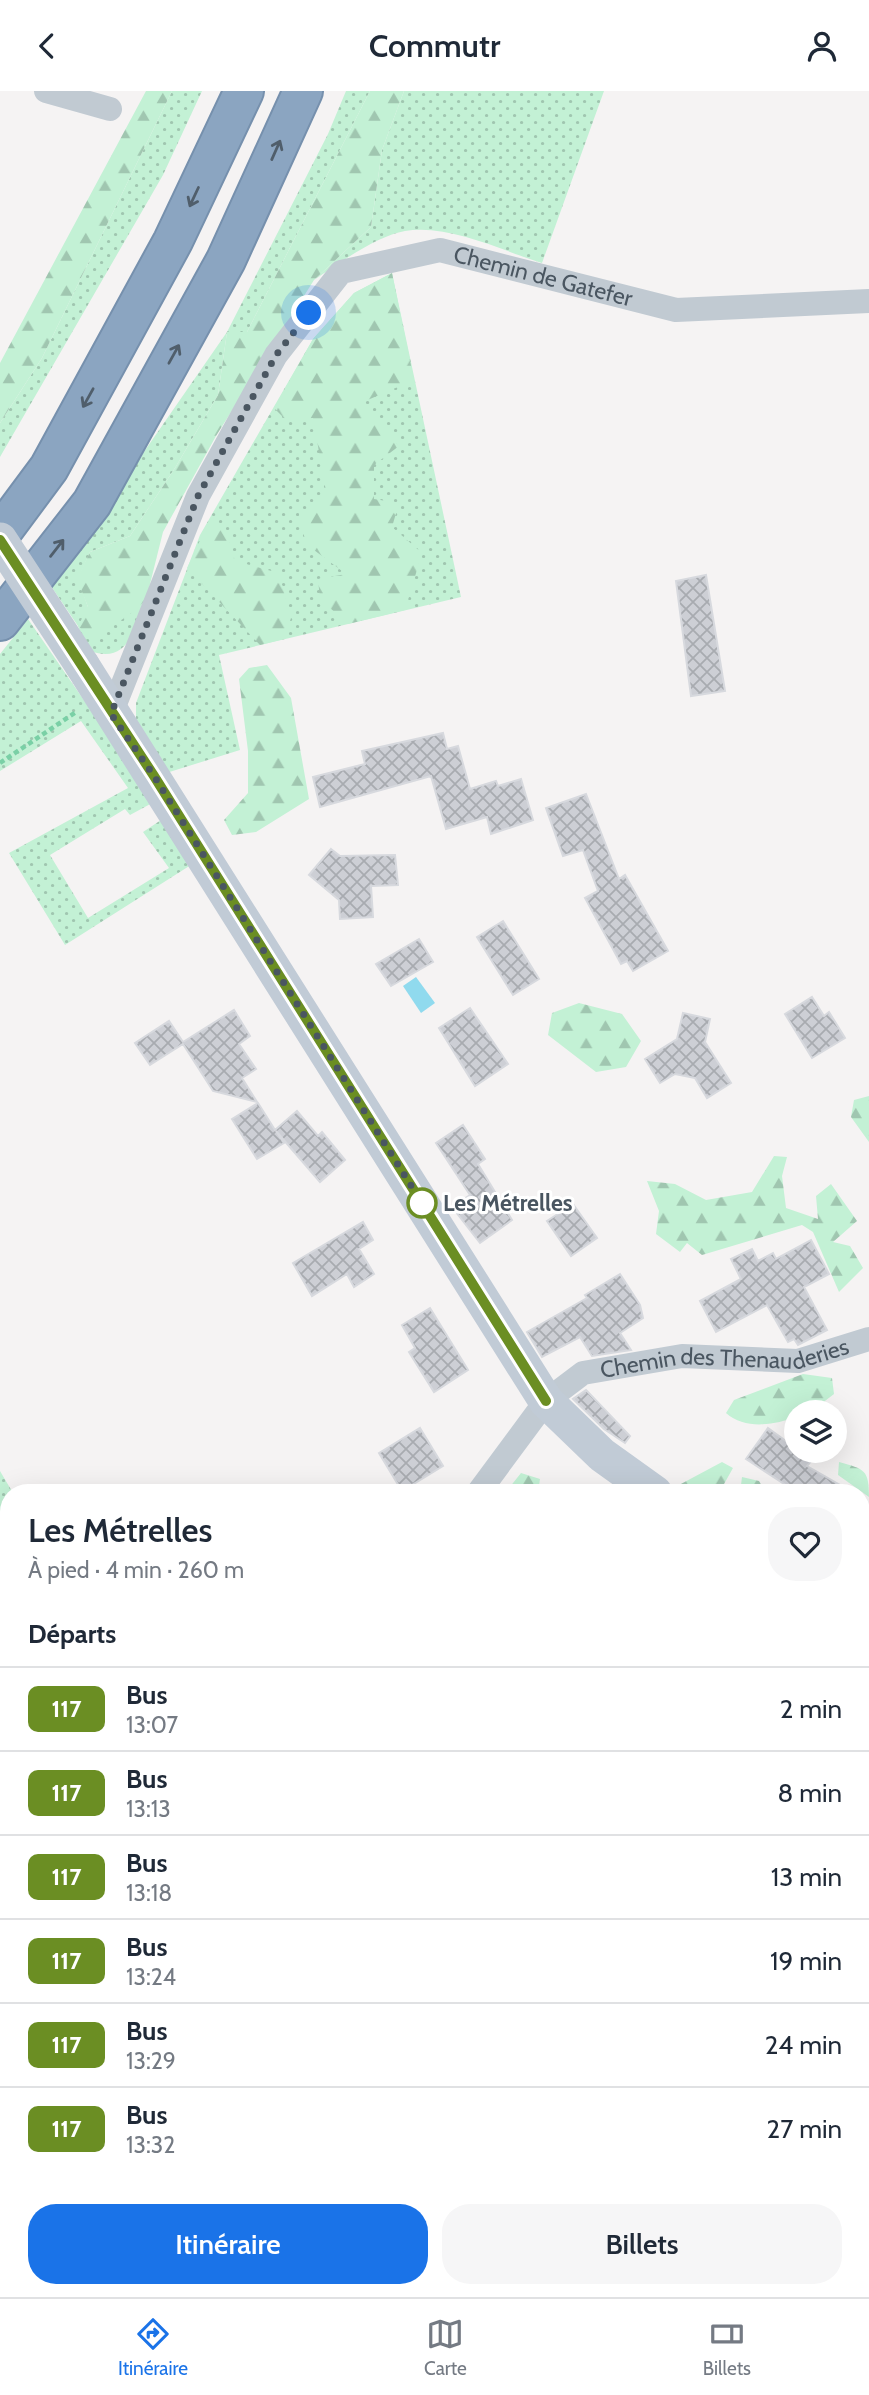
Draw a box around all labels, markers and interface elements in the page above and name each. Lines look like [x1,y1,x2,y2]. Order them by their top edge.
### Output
text: Commutr [369,26,500,65]
icon: back [28,27,66,65]
icon: person [803,27,841,65]
one-way arrow [270,140,283,162]
one-way arrow [187,186,200,207]
street label: Chemin de Gatefer [451,240,636,313]
your location [291,295,326,330]
one-way arrow [168,344,182,365]
one-way arrow [81,387,94,408]
one-way arrow [50,540,65,558]
marker: Les Métrelles [407,1188,437,1218]
place label: Les Métrelles [443,1189,573,1217]
street label: Chemin des Thenauderies [598,1332,852,1384]
map controls [784,1400,847,1463]
button: layers [784,1400,847,1463]
button: heart [768,1507,842,1581]
text: Les Métrelles [28,1510,212,1550]
text: À pied · 4 min · 260 m [28,1556,244,1584]
text: Départs [28,1618,116,1650]
text: Bus [126,1679,167,1711]
text: 2 min [780,1693,842,1725]
text: 117 [52,1694,81,1723]
text: 13:07 [126,1711,178,1739]
text: Bus [126,1763,167,1795]
text: 8 min [778,1777,842,1809]
text: 117 [52,1778,81,1807]
text: 13:13 [126,1795,171,1823]
text: Bus [126,1847,167,1879]
text: 13 min [771,1861,842,1893]
text: 117 [52,1862,81,1891]
text: 13:18 [126,1879,172,1907]
text: Bus [126,1931,167,1963]
text: 19 min [770,1945,842,1977]
text: 117 [52,1946,81,1975]
text: 13:24 [126,1963,176,1991]
text: Bus [126,2015,167,2047]
text: 24 min [765,2029,842,2061]
text: 117 [52,2030,81,2059]
text: 13:29 [126,2047,176,2075]
text: Bus [126,2099,167,2131]
text: 27 min [767,2113,842,2145]
text: 117 [52,2114,81,2143]
text: 13:32 [126,2131,175,2159]
button: Itinéraire [28,2204,428,2284]
button: Billets [442,2204,842,2284]
tab: Itinéraire [118,2315,188,2380]
tab: Carte [424,2315,467,2380]
tab: Billets [703,2315,751,2380]

